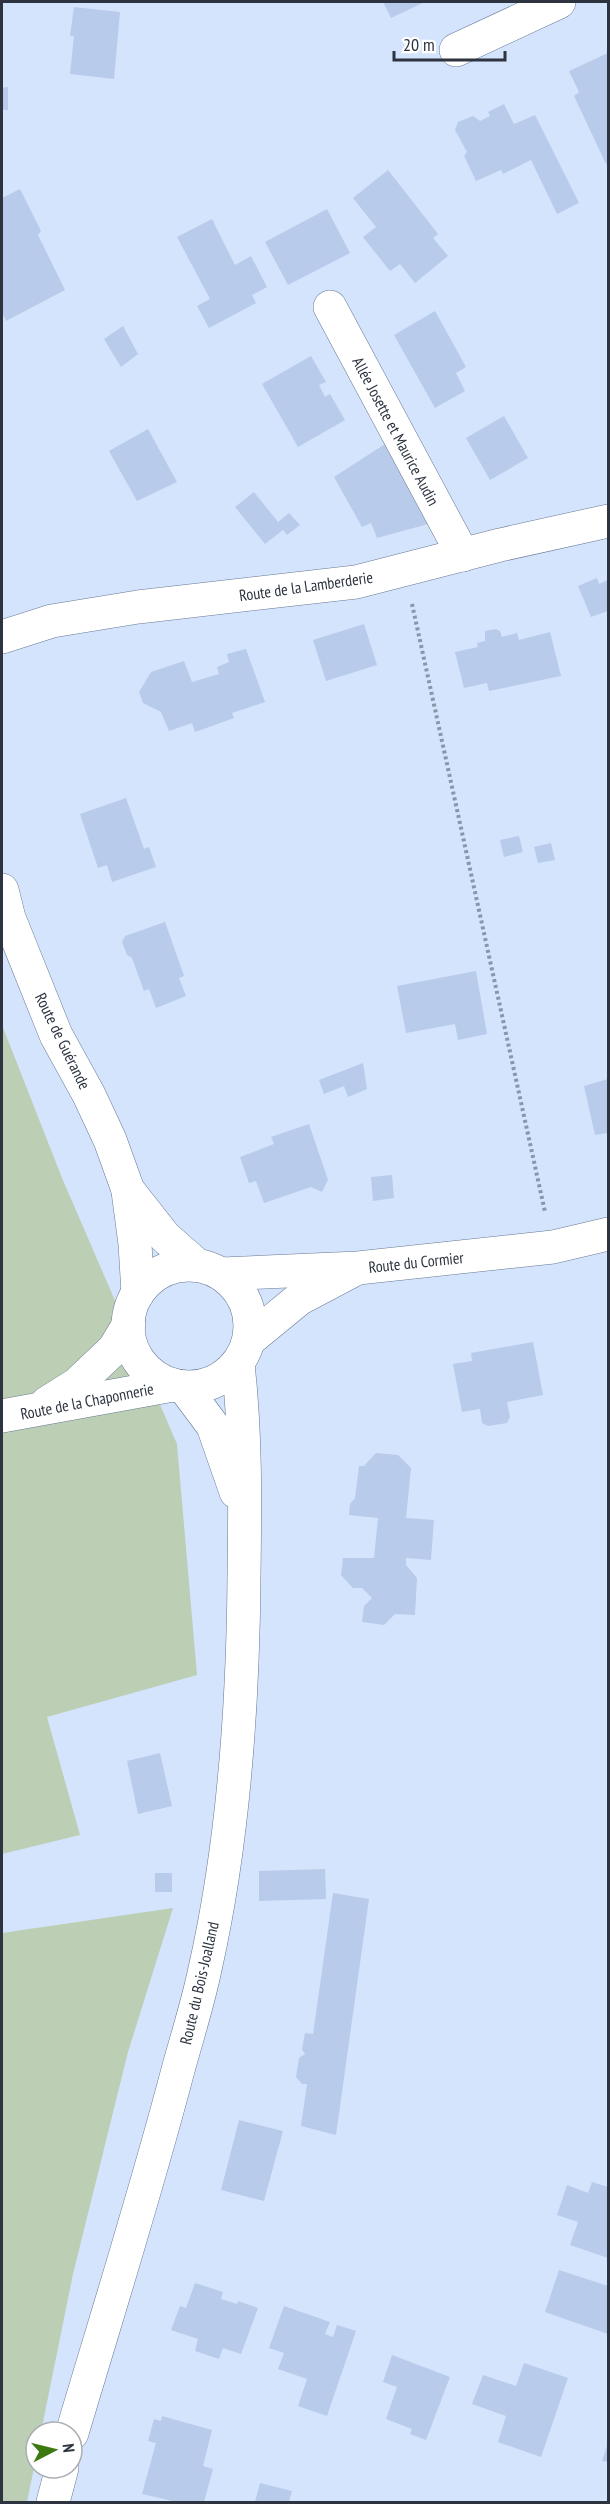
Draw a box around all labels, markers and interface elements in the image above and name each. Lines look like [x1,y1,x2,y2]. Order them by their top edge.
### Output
scale bar [394,24,505,62]
text: 20 m [403,33,435,56]
street label: Allée Josette et Maurice Audin [348,353,444,509]
street label: Route de la Lamberderie [238,567,374,605]
street label: Route de Guérande [31,989,95,1093]
street label: Route du Cormier [367,1247,465,1277]
street label: Route de la Chaponnerie [19,1378,155,1424]
street label: Route du Bois-Joalland [175,1920,223,2046]
north arrow [24,2420,84,2480]
text: N [58,2443,79,2454]

